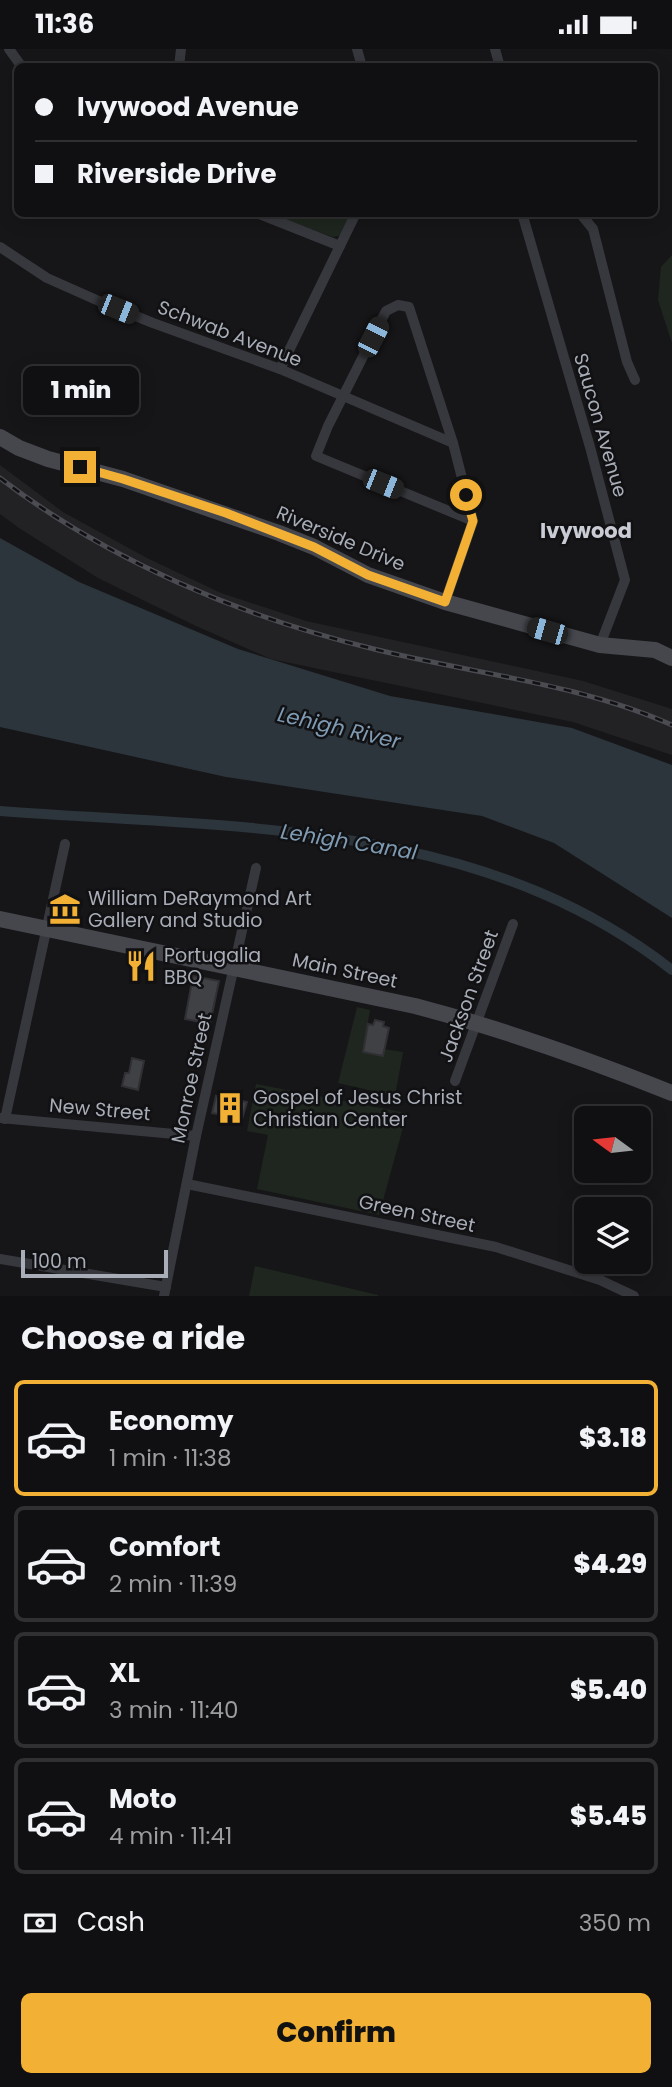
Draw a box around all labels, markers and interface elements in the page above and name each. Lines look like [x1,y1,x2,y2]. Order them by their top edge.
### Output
text: 11:36 [35,6,94,42]
text: Ivywood Avenue [77,89,299,125]
text: Riverside Drive [77,156,276,192]
car [95,291,142,327]
street label: Schwab Avenue [154,294,306,373]
car [355,314,392,360]
street label: Saucon Avenue [567,350,634,500]
callout: 1 min [22,365,138,415]
text: 1 min [51,374,111,406]
route end [64,451,96,483]
car [360,466,407,502]
route start [450,479,482,511]
street label: Riverside Drive [272,499,409,578]
district label: Ivywood [540,516,632,545]
car [524,615,571,647]
water label: Lehigh River [275,699,404,756]
water label: Lehigh Canal [279,816,420,867]
place label: William DeRaymond Art Gallery and Studio [88,885,312,934]
museum icon: William DeRaymond Art Gallery and Studio [48,892,82,926]
street label: Jackson Street [432,926,505,1066]
place label: Portugalia BBQ [164,942,261,991]
street label: Main Street [290,946,400,995]
restaurant icon: Portugalia BBQ [124,949,158,983]
street label: Monroe Street [165,1010,218,1146]
place label: Gospel of Jesus Christ Christian Center [253,1084,462,1133]
building icon: Gospel of Jesus Christ Christian Center [213,1091,247,1125]
street label: New Street [48,1092,152,1127]
north arrow [574,1106,651,1183]
map controls [574,1106,651,1274]
street label: Green Street [356,1188,478,1239]
button: layers [574,1197,651,1274]
scale bar [21,1247,168,1279]
text: 100 m [32,1248,87,1275]
text: Choose a ride [21,1315,245,1360]
text: Economy [109,1403,233,1439]
icon: car [25,1407,88,1470]
text: $3.18 [579,1420,647,1456]
text: 1 min · 11:38 [109,1442,231,1474]
text: Comfort [109,1529,221,1565]
icon: car [25,1533,88,1596]
text: $4.29 [573,1546,647,1582]
text: 2 min · 11:39 [109,1568,237,1600]
text: XL [109,1655,140,1691]
icon: car [25,1659,88,1722]
text: $5.40 [570,1672,647,1708]
text: 3 min · 11:40 [109,1694,238,1726]
text: Moto [109,1781,177,1817]
icon: car [25,1785,88,1848]
text: $5.45 [570,1798,647,1834]
text: 4 min · 11:41 [109,1820,232,1852]
icon: cash [21,1904,59,1942]
text: Cash [77,1904,145,1940]
text: 350 m [579,1907,651,1939]
button: Confirm [21,1993,651,2073]

